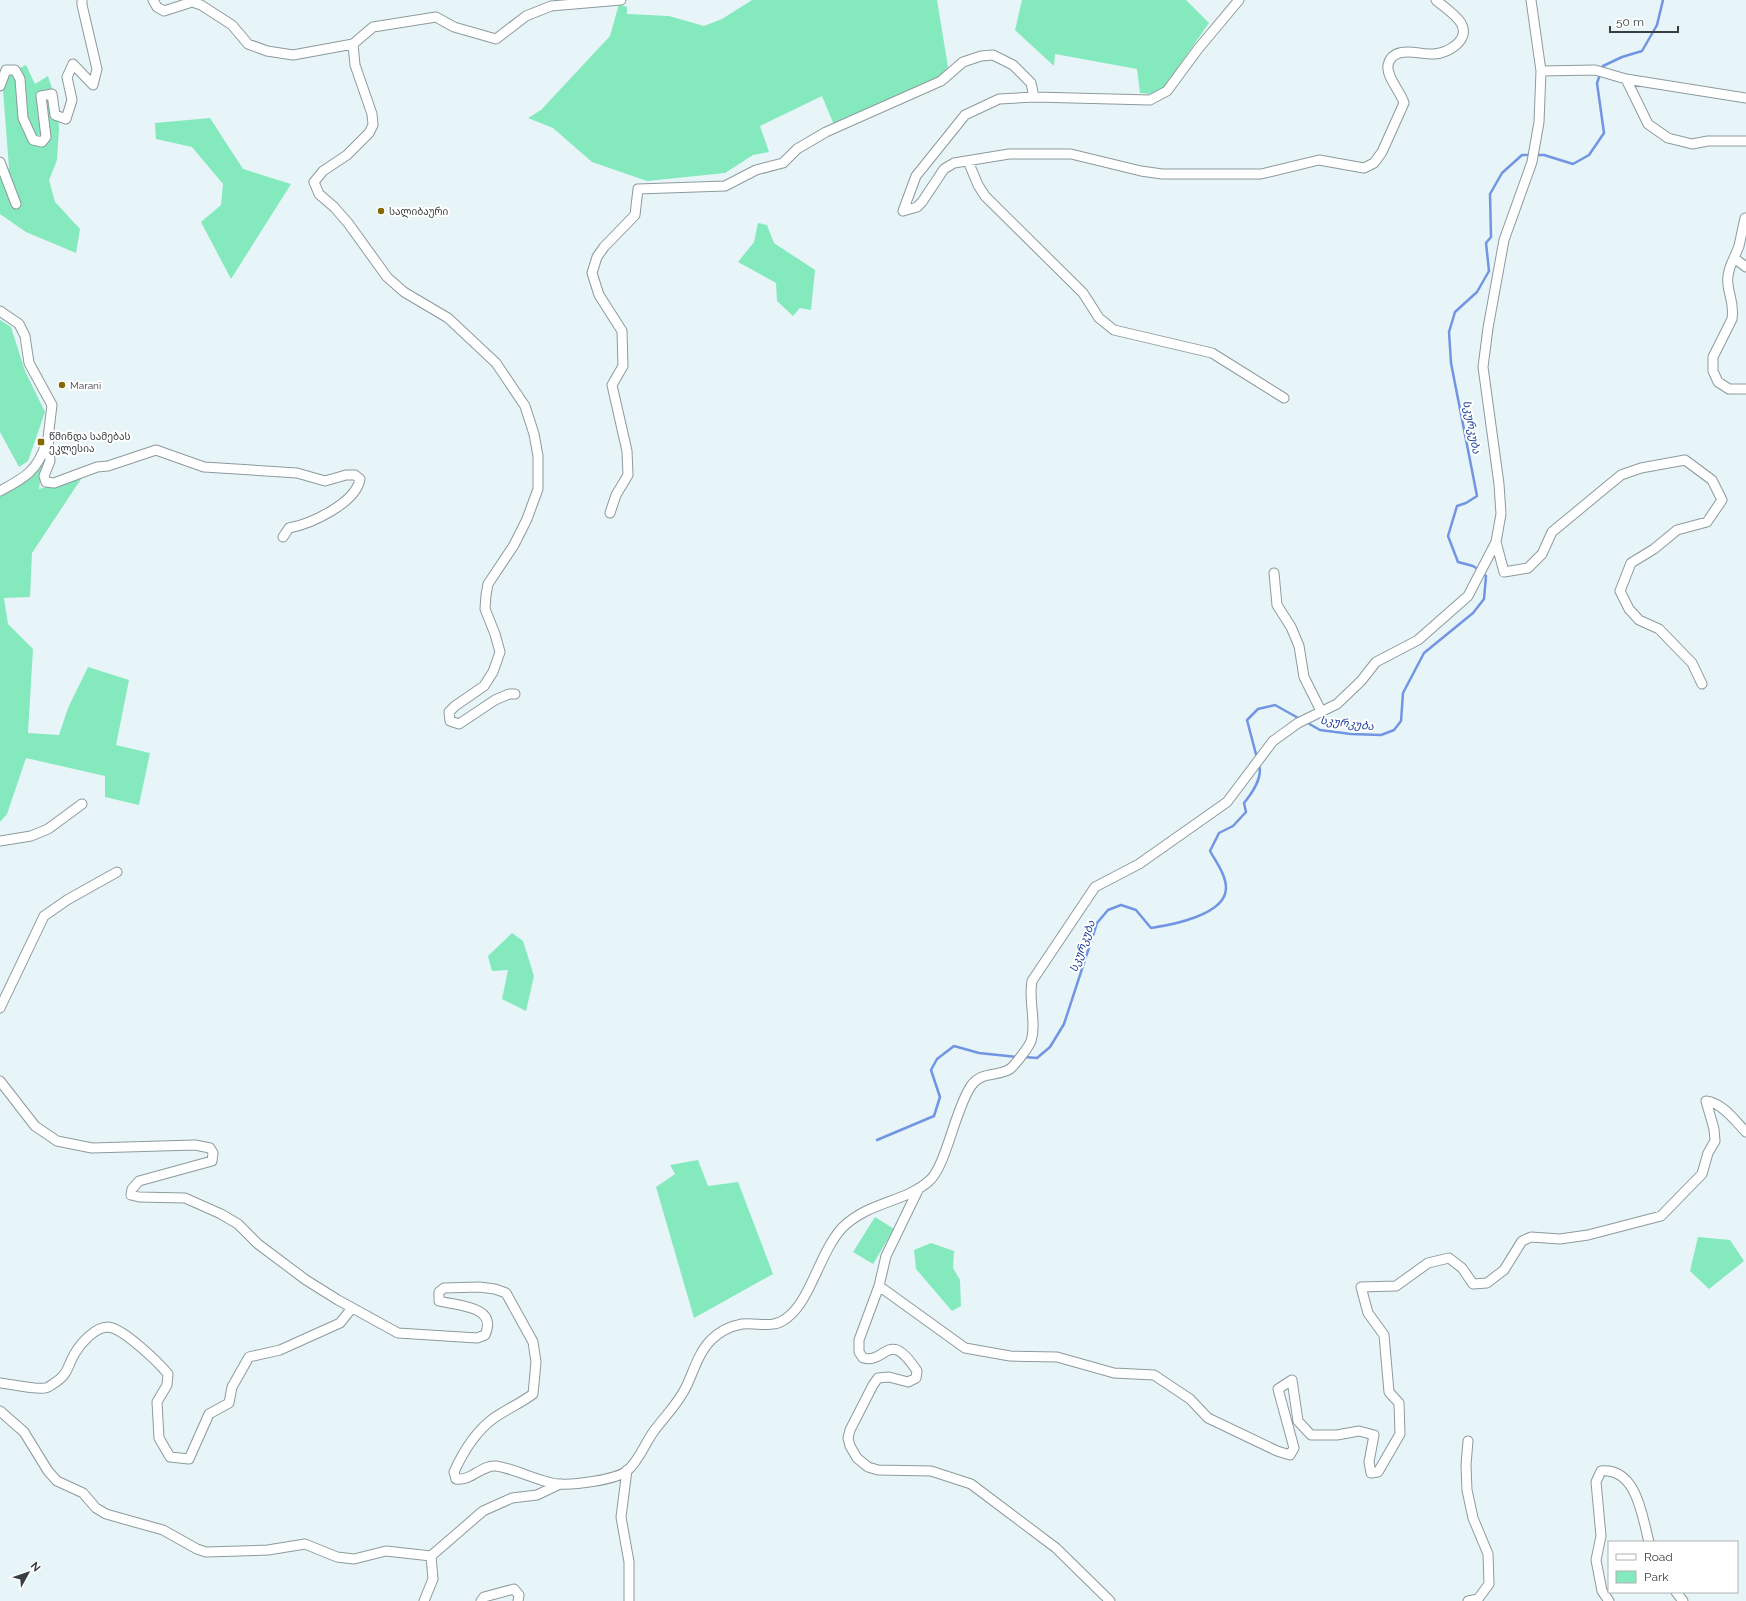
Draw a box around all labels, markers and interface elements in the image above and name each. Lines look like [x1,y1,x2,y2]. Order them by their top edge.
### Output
scale bar [1610,8,1678,34]
text: 50 m [1616,15,1644,29]
marker: სალიბაური [376,206,386,216]
place label: სალიბაური [389,206,449,218]
marker: Marani [57,380,67,390]
place label: Marani [70,380,101,391]
water label: სკურკუბა [1460,399,1483,456]
place label: წმინდა სამებას ეკლესია [49,431,131,455]
marker: წმინდა სამებას ეკლესია [36,437,46,447]
water label: სკურკუბა [1319,714,1375,733]
water label: სკურკუბა [1067,918,1098,974]
legend [1608,1541,1738,1593]
text: Road [1644,1550,1673,1564]
north arrow [8,1553,48,1593]
text: N [28,1559,43,1574]
text: Park [1644,1570,1669,1584]

